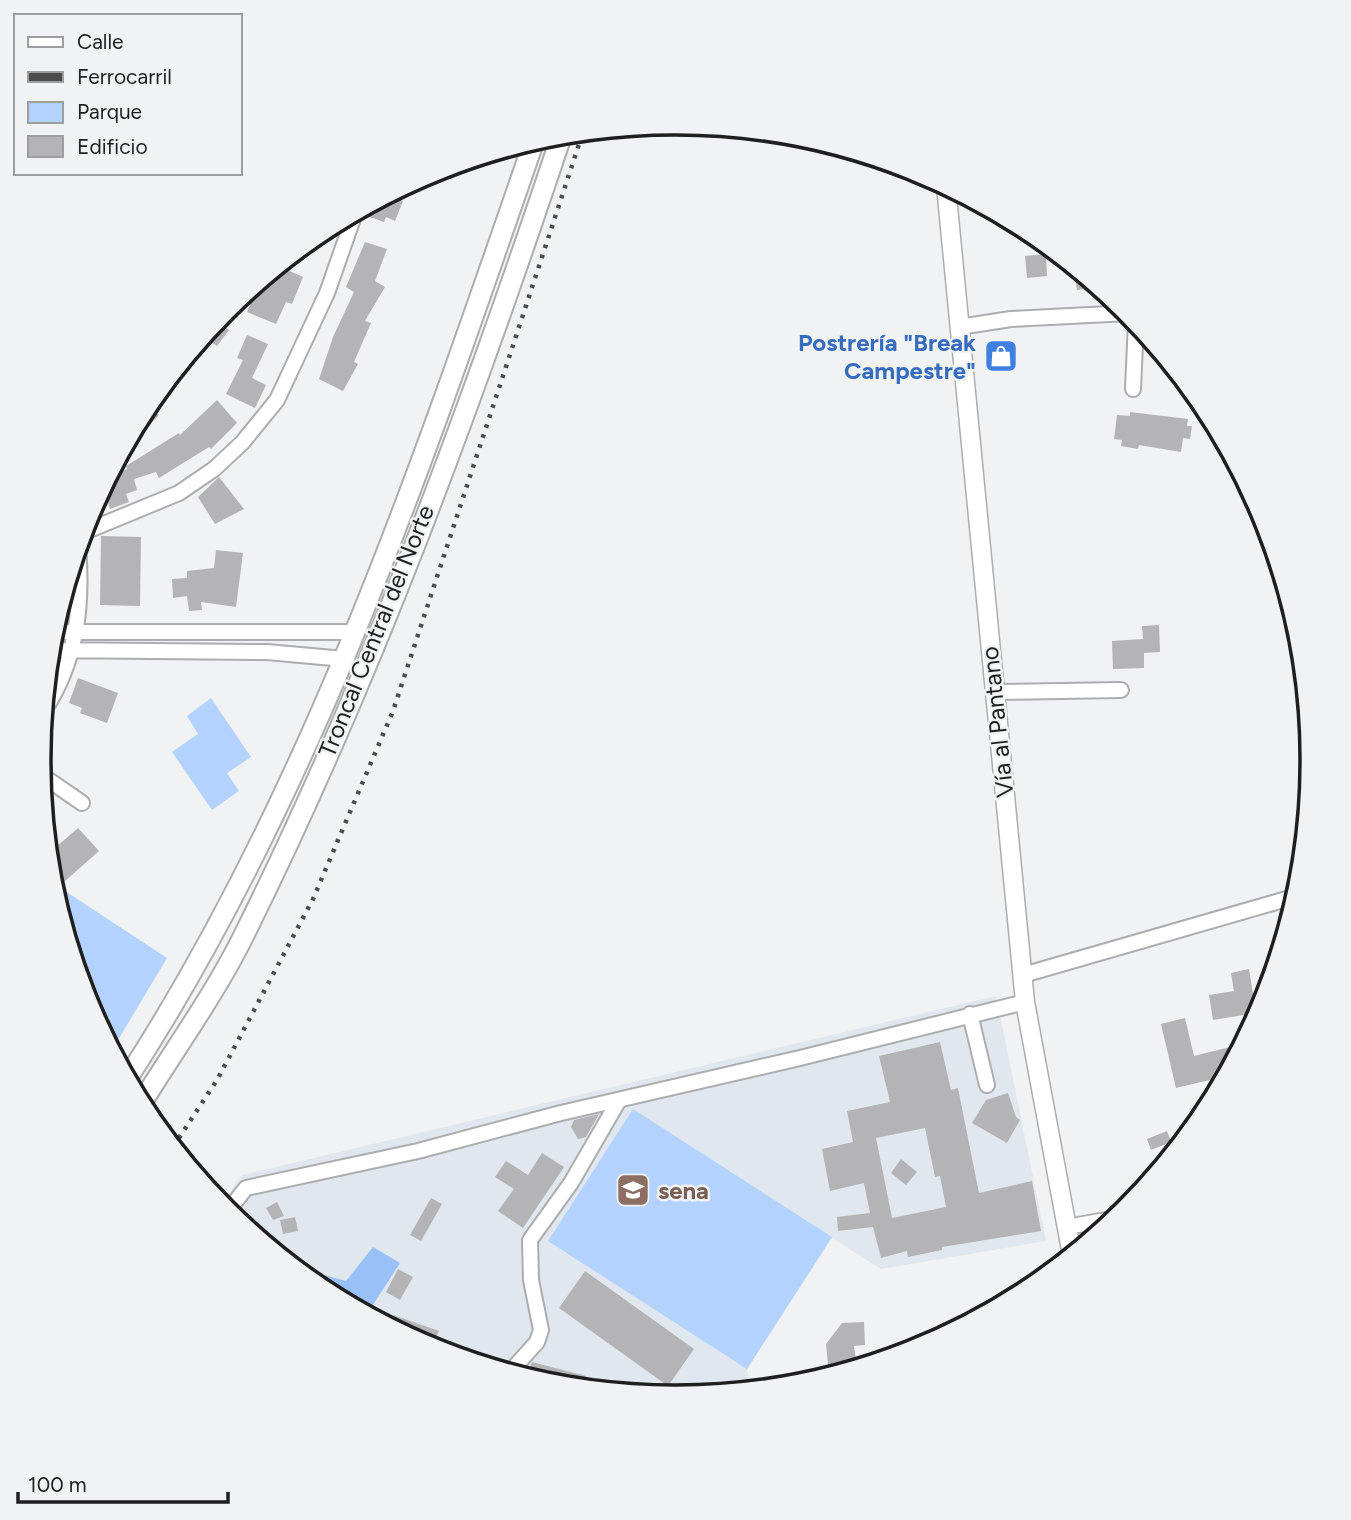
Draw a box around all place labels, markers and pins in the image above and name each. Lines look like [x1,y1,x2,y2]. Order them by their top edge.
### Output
place label: Postrería "Break Campestre" [798,328,976,385]
shop icon: Postrería "Break Campestre" [982,337,1020,375]
school or university icon: sena [614,1171,652,1209]
place label: sena [658,1176,709,1205]

